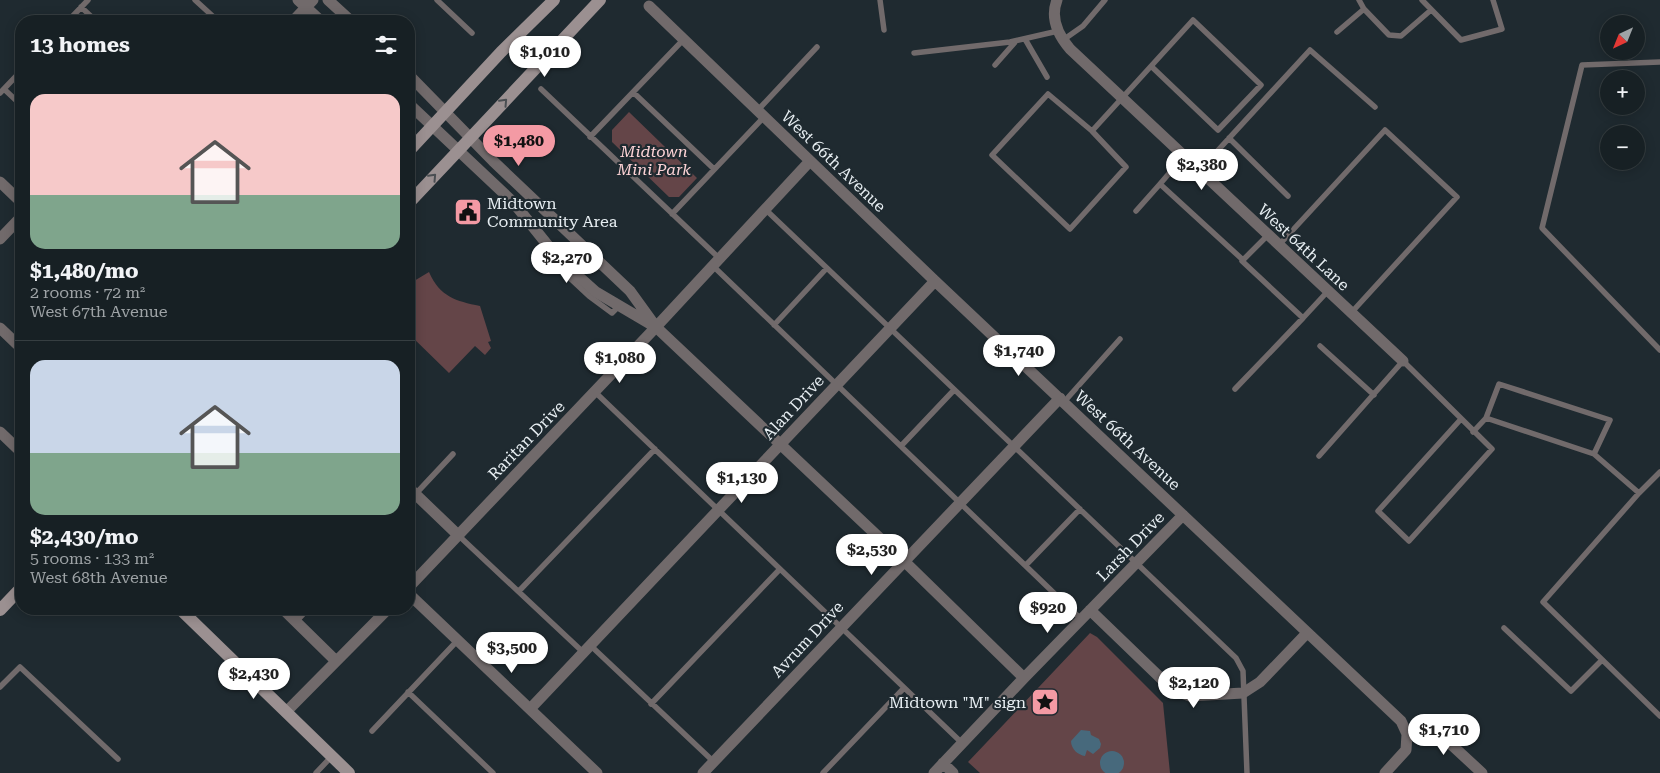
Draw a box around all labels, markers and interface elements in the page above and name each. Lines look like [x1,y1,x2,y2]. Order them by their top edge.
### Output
north arrow [1600,15,1645,60]
map controls [1600,15,1645,170]
icon: filters [372,31,400,59]
text: 13 homes [30,33,130,57]
pin: $1,010 [504,36,586,78]
text: $1,010 [520,42,570,61]
button: + [1600,70,1645,115]
one-way arrow [498,98,507,107]
street label: West 66th Avenue [778,107,890,216]
pin: $1,480 [478,124,560,167]
button: − [1600,125,1645,170]
icon: home [170,127,260,217]
text: $1,480 [494,131,544,150]
park label: Midtown Mini Park [616,142,691,179]
pin: $2,380 [1161,148,1243,191]
text: $2,380 [1177,155,1227,174]
one-way arrow [427,173,436,182]
place label: Midtown Community Area [487,194,618,231]
public building icon: Midtown Community Area [453,197,483,227]
street label: West 64th Lane [1254,200,1353,295]
pin: $2,270 [526,242,608,284]
text: $2,270 [542,248,592,267]
text: $1,480/mo [30,259,139,283]
text: 2 rooms · 72 m² [30,283,145,302]
text: West 67th Avenue [30,302,168,321]
pin: $1,740 [978,334,1060,377]
text: $1,740 [994,341,1044,360]
pin: $1,080 [579,342,661,384]
text: $1,080 [595,348,645,367]
street label: Alan Drive [759,371,828,444]
street label: West 66th Avenue [1071,386,1185,494]
icon: home [170,392,260,482]
street label: Raritan Drive [484,397,569,484]
pin: $1,130 [701,462,783,504]
text: $1,130 [717,468,767,487]
street label: Larsh Drive [1093,508,1168,585]
text: $2,430/mo [30,525,139,549]
pin: $2,530 [831,534,913,576]
text: $2,530 [847,540,897,559]
text: 5 rooms · 133 m² [30,549,154,568]
text: West 68th Avenue [30,568,168,587]
pin: $920 [1018,592,1078,634]
street label: Avrum Drive [767,597,848,681]
text: $920 [1030,598,1066,617]
pin: $3,500 [471,632,553,674]
text: $3,500 [487,638,537,657]
pin: $2,430 [213,658,295,700]
text: $2,430 [229,664,279,683]
pin: $2,120 [1153,666,1235,709]
text: $2,120 [1169,673,1219,692]
place icon: Midtown "M" sign [1030,687,1060,717]
place label: Midtown "M" sign [889,693,1026,712]
pin: $1,710 [1403,714,1485,756]
text: $1,710 [1419,720,1469,739]

